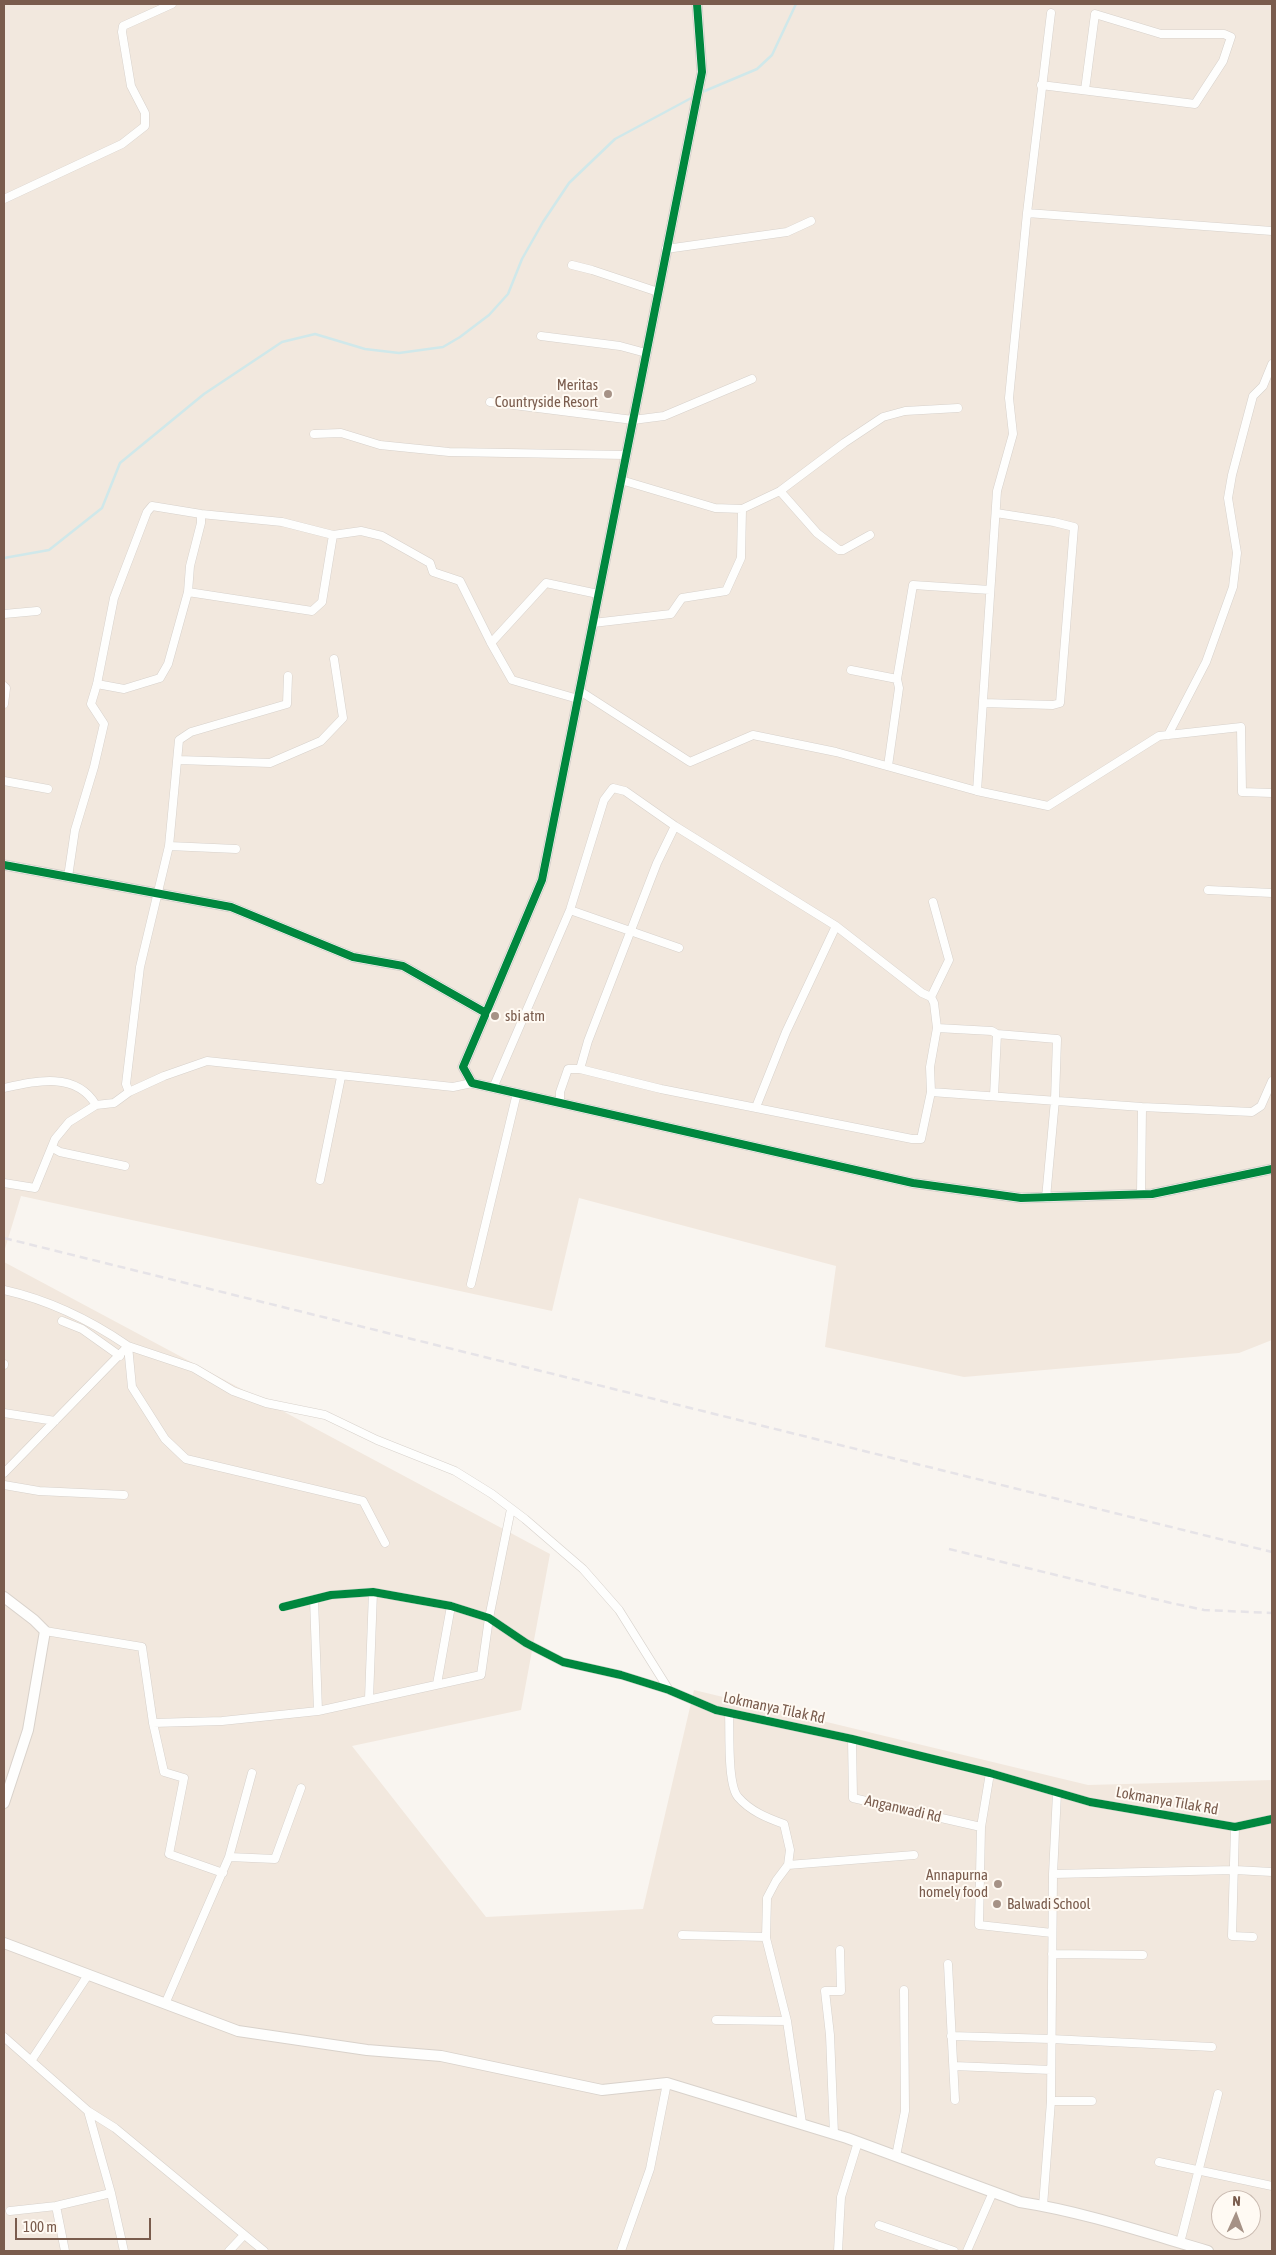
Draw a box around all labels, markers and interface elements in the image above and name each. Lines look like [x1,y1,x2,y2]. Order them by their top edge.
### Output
place label: Meritas Countryside Resort [495,376,598,411]
marker: Meritas Countryside Resort [602,388,614,400]
place label: sbi atm [505,1007,545,1025]
marker: sbi atm [489,1010,501,1022]
street label: Lokmanya Tilak Rd [722,1688,826,1728]
street label: Lokmanya Tilak Rd [1114,1783,1220,1819]
street label: Anganwadi Rd [863,1791,943,1827]
place label: Annapurna homely food [919,1866,988,1901]
marker: Annapurna homely food [992,1878,1004,1890]
place label: Balwadi School [1007,1895,1091,1913]
marker: Balwadi School [991,1898,1003,1910]
north arrow [1211,2190,1261,2240]
text: N [1232,2193,1241,2209]
scale bar [18,2208,154,2240]
text: 100 m [23,2218,57,2235]

